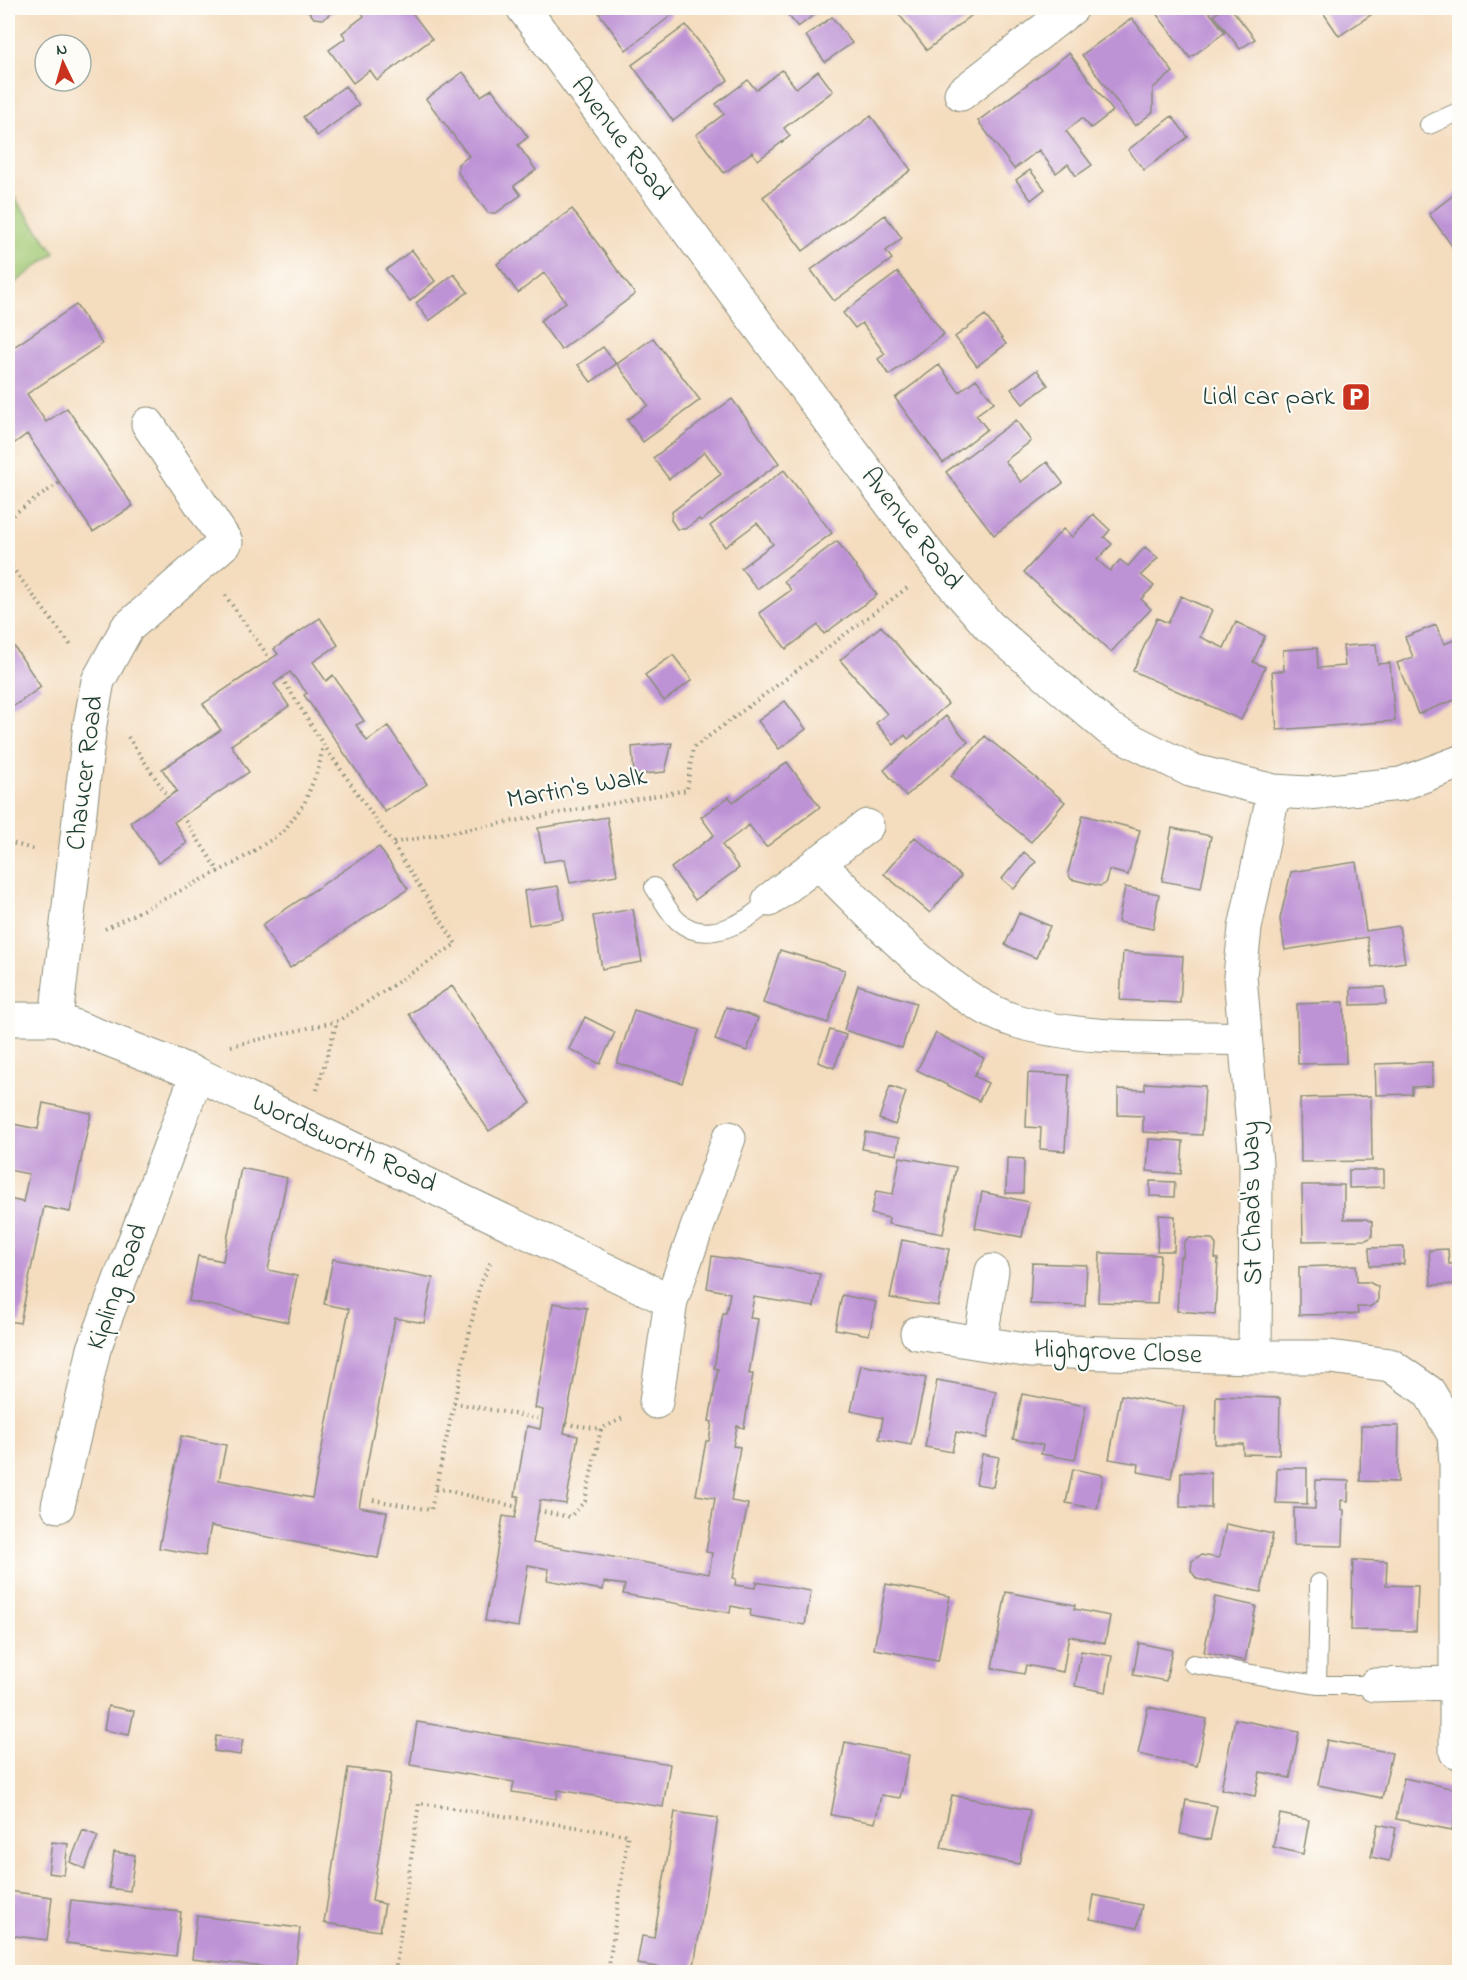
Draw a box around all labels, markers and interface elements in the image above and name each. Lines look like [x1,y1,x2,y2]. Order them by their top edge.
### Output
north arrow [33,33,93,93]
text: N [55,38,68,62]
street label: Avenue Road [560,69,680,209]
place label: Lidl car park [1203,378,1335,417]
parking icon: Lidl car park [1340,381,1372,413]
street label: Avenue Road [851,459,971,599]
street label: Chaucer Road [57,693,115,853]
street label: Martin's Walk [504,757,650,821]
street label: Wordsworth Road [245,1084,443,1204]
street label: St Chad's Way [1232,1120,1274,1286]
street label: Kipling Road [77,1218,159,1356]
street label: Highgrove Close [1033,1331,1204,1375]

